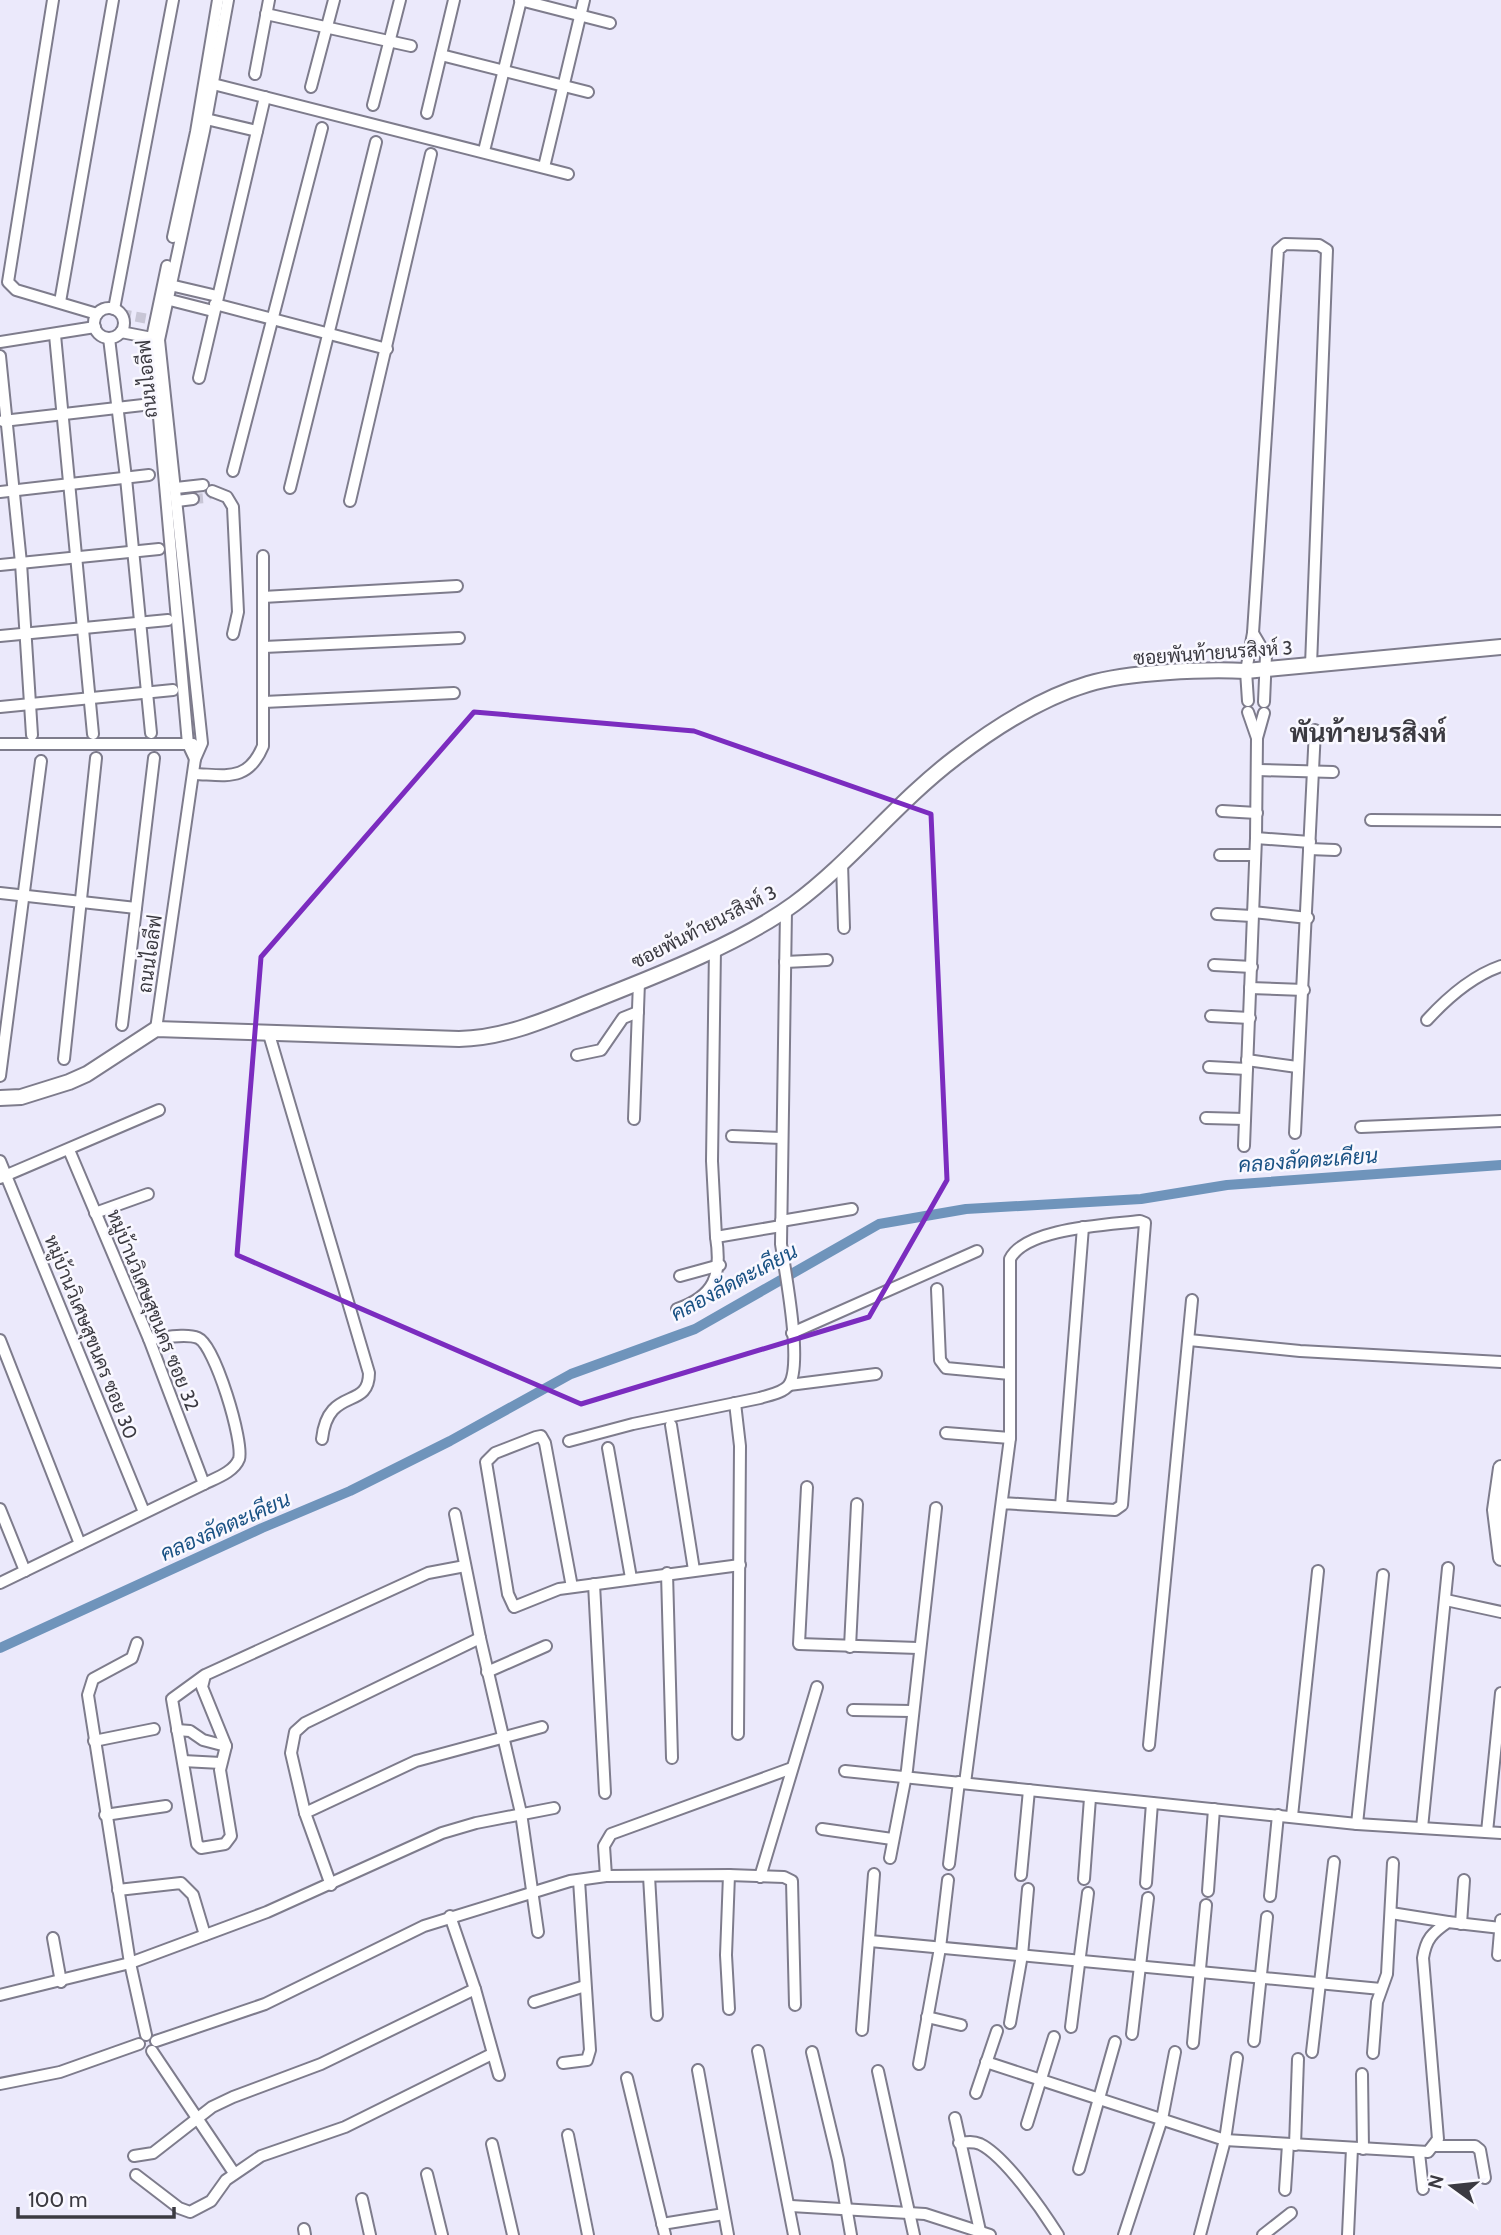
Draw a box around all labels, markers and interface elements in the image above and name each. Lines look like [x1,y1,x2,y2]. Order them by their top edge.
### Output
street label: ถนนไอลีฟ [131,339,162,419]
street label: ซอยพันท้ายนรสิงห์ 3 [1132,635,1293,670]
district label: พันท้ายนรสิงห์ [1289,716,1448,749]
street label: ซอยพันท้ายนรสิงห์ 3 [627,880,780,973]
street label: ถนนไอลีฟ [132,913,167,994]
water label: คลองลัดตะเคียน [1237,1143,1379,1177]
street label: หมู่บ้านวิเศษสุขนคร ซอย 32 [100,1206,204,1415]
street label: หมู่บ้านวิเศษสุขนคร ซอย 30 [38,1232,143,1443]
water label: คลองลัดตะเคียน [666,1238,802,1326]
water label: คลองลัดตะเคียน [156,1486,295,1566]
north arrow [1417,2151,1487,2221]
text: N [1423,2172,1449,2191]
scale bar [18,2176,173,2220]
text: 100 m [28,2187,87,2212]

